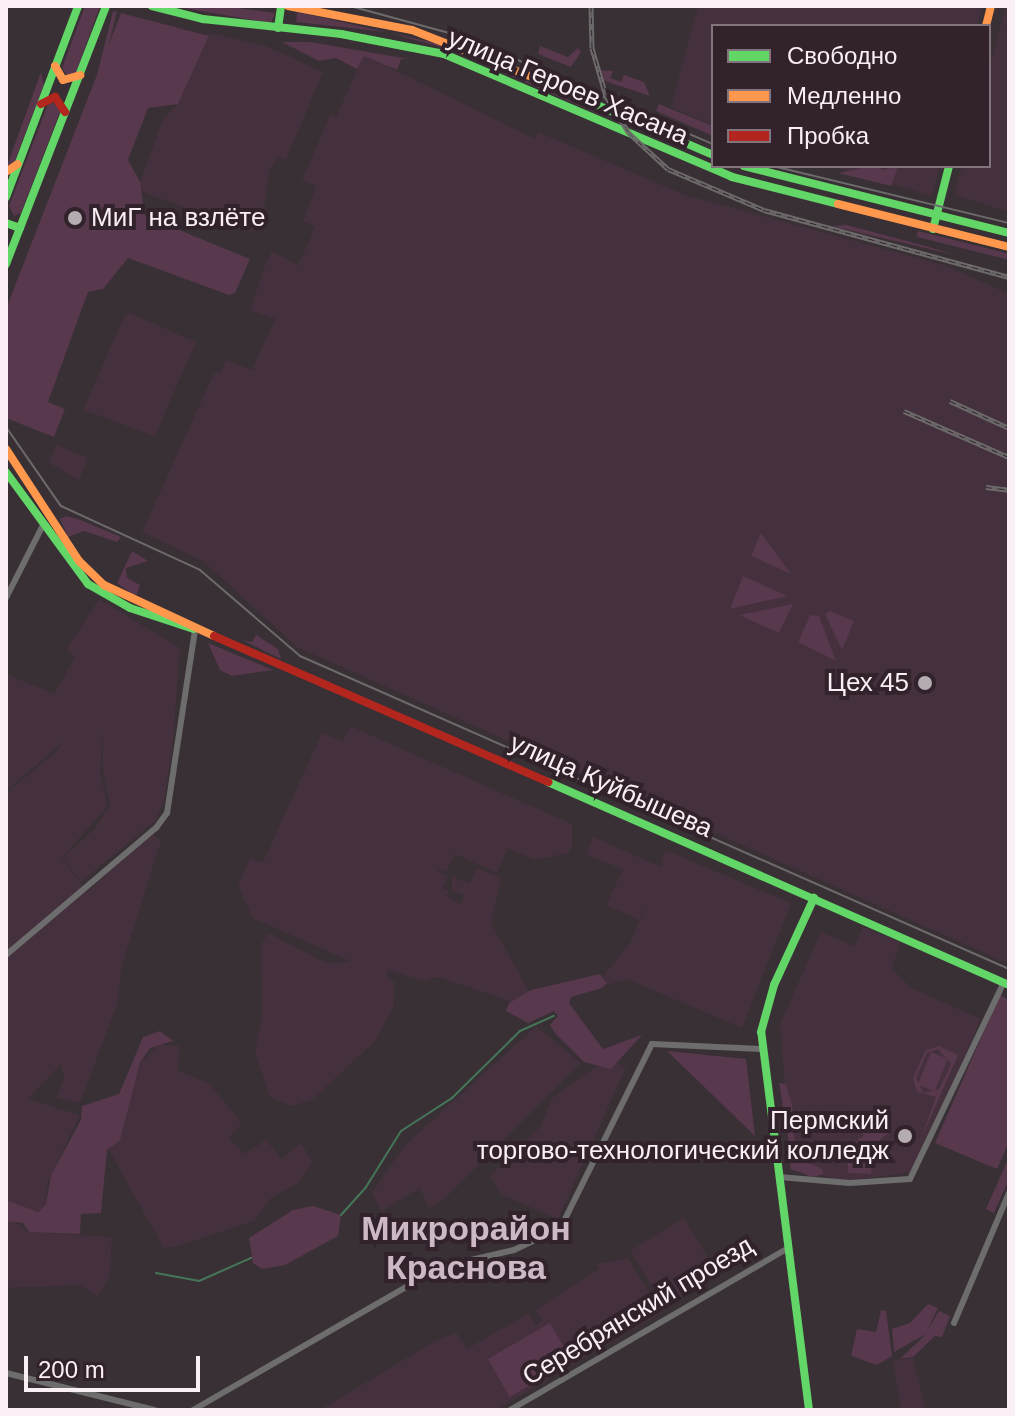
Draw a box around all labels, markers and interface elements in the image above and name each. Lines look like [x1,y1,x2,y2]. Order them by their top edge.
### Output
street label: улица Героев Хасана [443,22,693,152]
legend [711,24,991,168]
text: Свободно [787,42,897,69]
text: Медленно [787,82,901,109]
text: Пробка [787,122,869,149]
place label: МиГ на взлёте [91,202,265,234]
marker: МиГ на взлёте [66,209,84,227]
place label: Цех 45 [827,667,909,699]
marker: Цех 45 [916,674,934,692]
street label: улица Куйбышева [505,727,717,845]
place label: Пермский торгово-технологический колледж [477,1105,889,1166]
marker: Пермский торгово-технологический колледж [896,1127,914,1145]
district label: Микрорайон Краснова [361,1208,571,1288]
street label: Серебрянский проезд [517,1230,759,1392]
scale bar [28,1340,204,1390]
text: 200 m [38,1356,105,1383]

